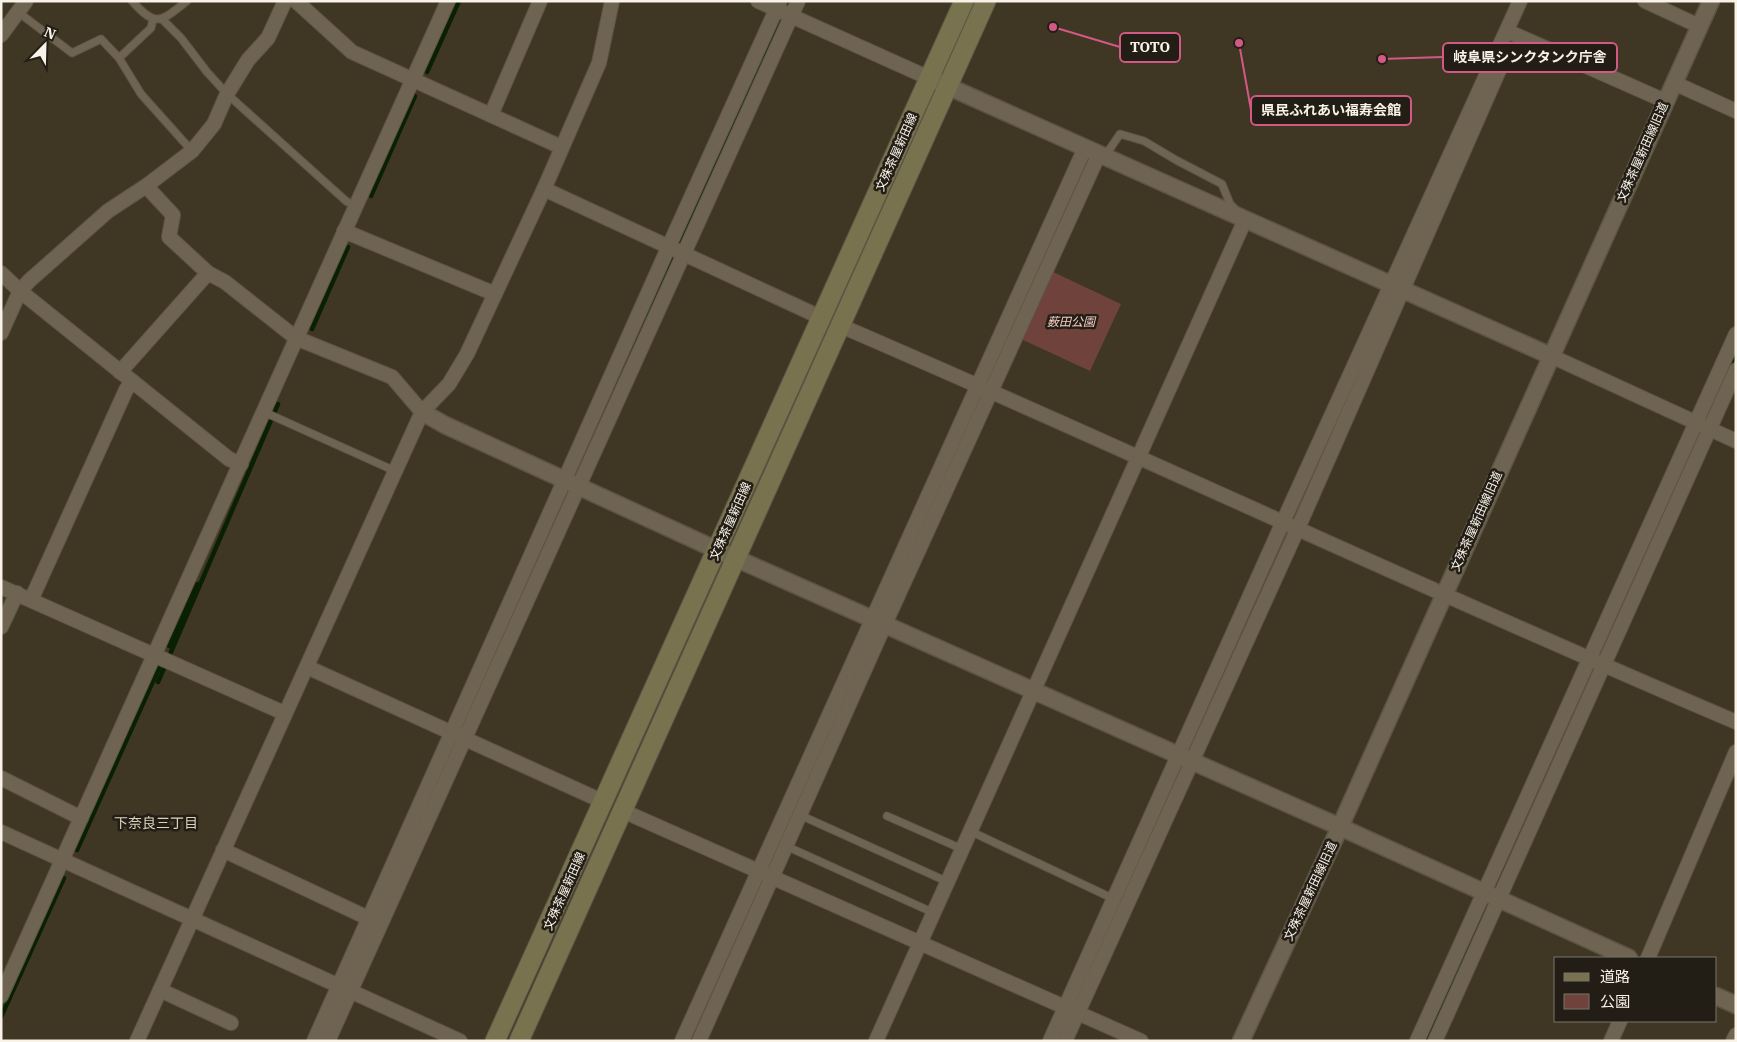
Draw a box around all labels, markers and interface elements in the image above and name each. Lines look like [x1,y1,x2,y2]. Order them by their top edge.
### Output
north arrow [20,20,70,70]
text: N [41,23,59,43]
callout: TOTO [1120,33,1180,62]
text: TOTO [1130,38,1170,56]
callout: 岐阜県シンクタンク庁舎 [1443,43,1617,72]
text: 岐阜県シンクタンク庁舎 [1453,48,1607,66]
callout: 県民ふれあい福寿会館 [1251,96,1411,125]
street label: 文殊茶屋新田線旧道 [1613,100,1671,204]
text: 県民ふれあい福寿会館 [1261,101,1401,119]
street label: 文殊茶屋新田線 [872,111,920,193]
park label: 薮田公園 [1047,314,1097,329]
street label: 文殊茶屋新田線旧道 [1447,469,1505,573]
street label: 文殊茶屋新田線 [706,480,754,562]
district label: 下奈良三丁目 [114,814,198,832]
street label: 文殊茶屋新田線旧道 [1280,839,1340,943]
street label: 文殊茶屋新田線 [540,850,588,932]
legend [1554,957,1717,1022]
text: 道路 [1600,967,1630,986]
text: 公園 [1600,992,1630,1011]

